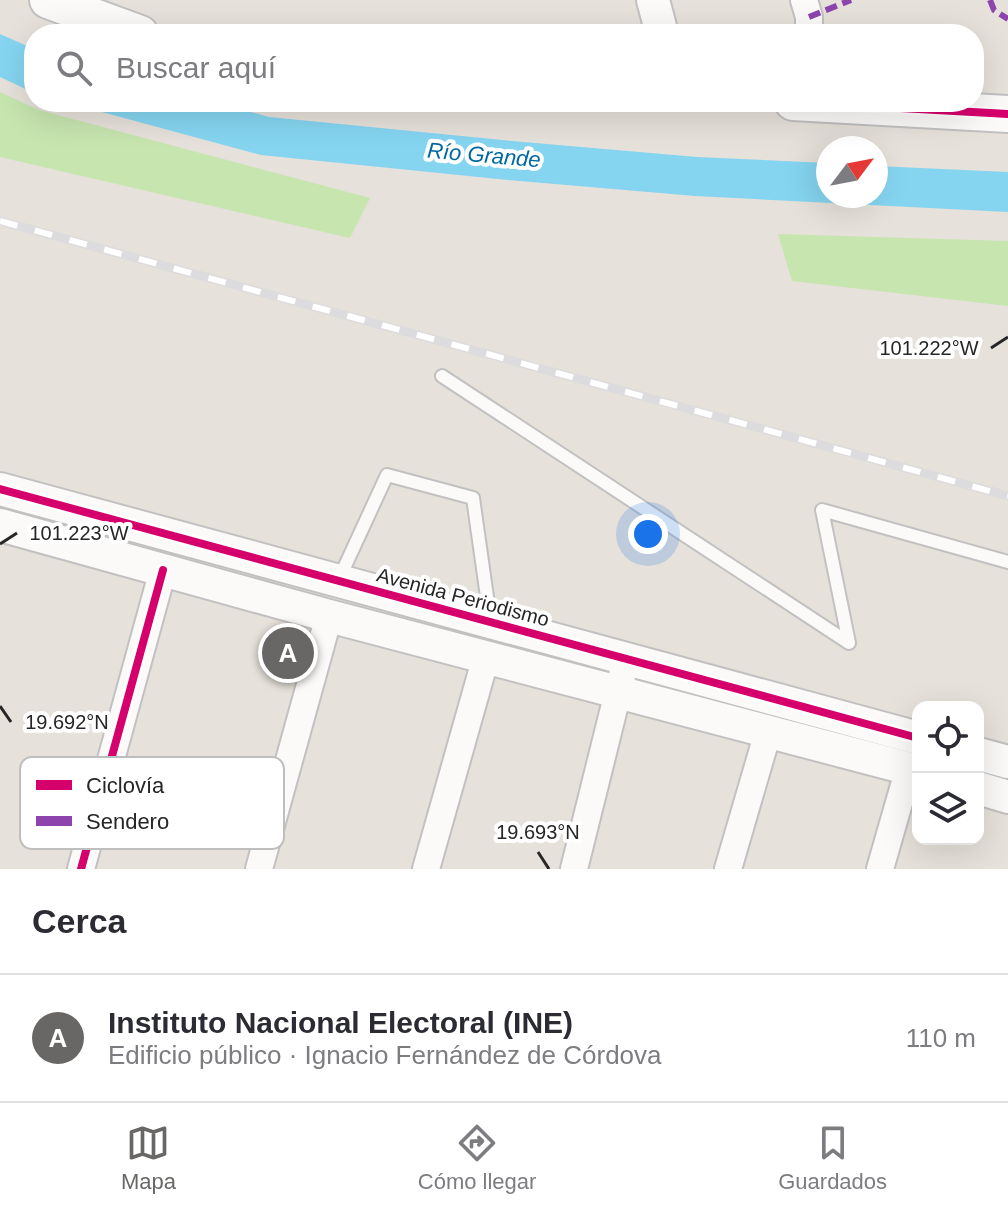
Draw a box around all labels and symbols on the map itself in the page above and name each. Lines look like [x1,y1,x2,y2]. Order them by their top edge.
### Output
north arrow [816,136,888,208]
water label: Río Grande [426,138,542,172]
text: 101.222°W [879,337,979,359]
your location [628,514,668,554]
text: 101.223°W [29,522,129,544]
street label: Avenida Periodismo [374,563,552,631]
pin: A [262,623,314,683]
text: 19.692°N [25,711,109,733]
legend [20,757,284,849]
text: Ciclovía [86,773,165,798]
text: Sendero [86,809,169,834]
text: 19.693°N [496,821,580,843]

